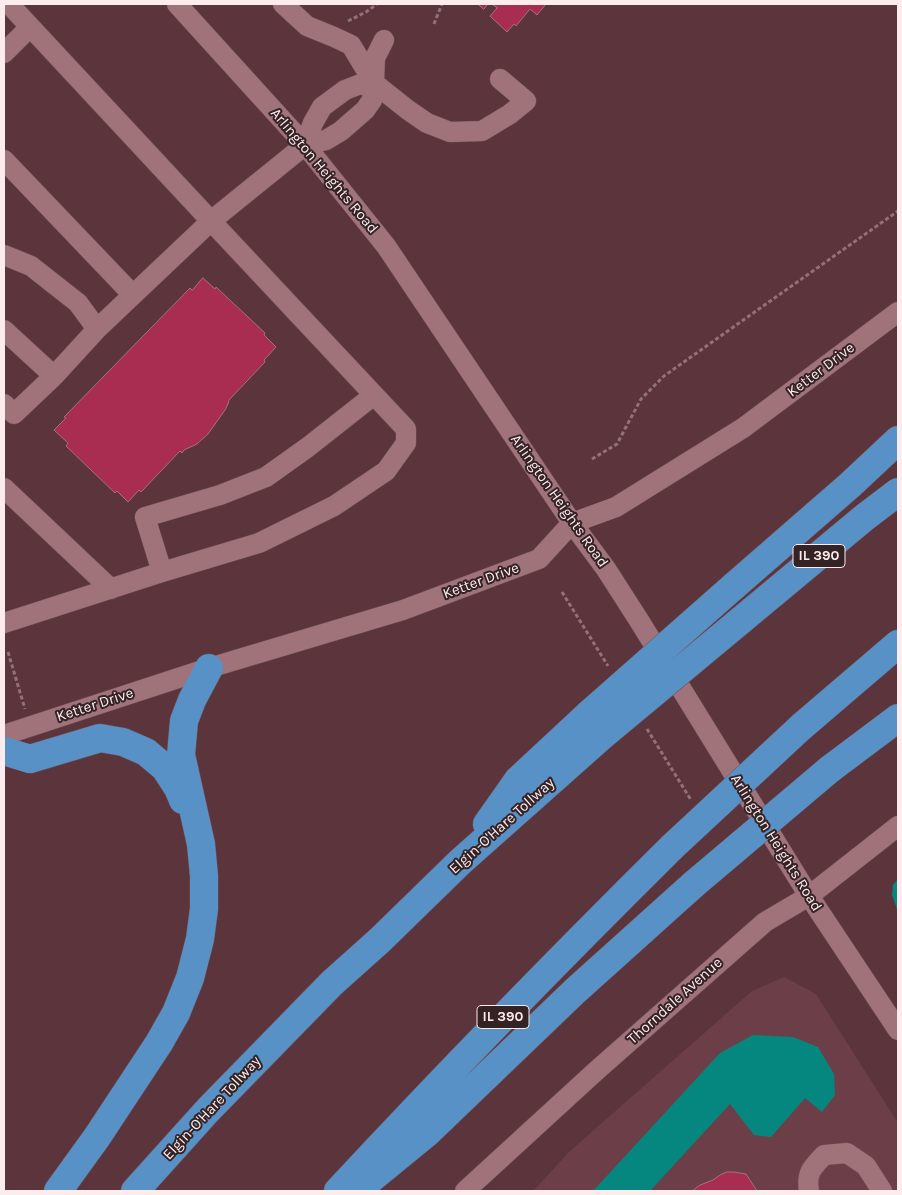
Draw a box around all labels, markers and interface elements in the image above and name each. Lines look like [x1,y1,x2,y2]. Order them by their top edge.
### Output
street label: Arlington Heights Road [266,105,382,237]
street label: Ketter Drive [784,339,858,401]
street label: Arlington Heights Road [506,431,612,571]
road number: IL 390 [793,544,845,568]
street label: Ketter Drive [440,559,522,603]
street label: Ketter Drive [54,684,136,726]
street label: Arlington Heights Road [726,771,826,915]
street label: Elgin-O'Hare Tollway [446,774,558,878]
street label: Thorndale Avenue [624,954,726,1048]
road number: IL 390 [477,1006,529,1028]
street label: Elgin-O'Hare Tollway [159,1052,265,1164]

